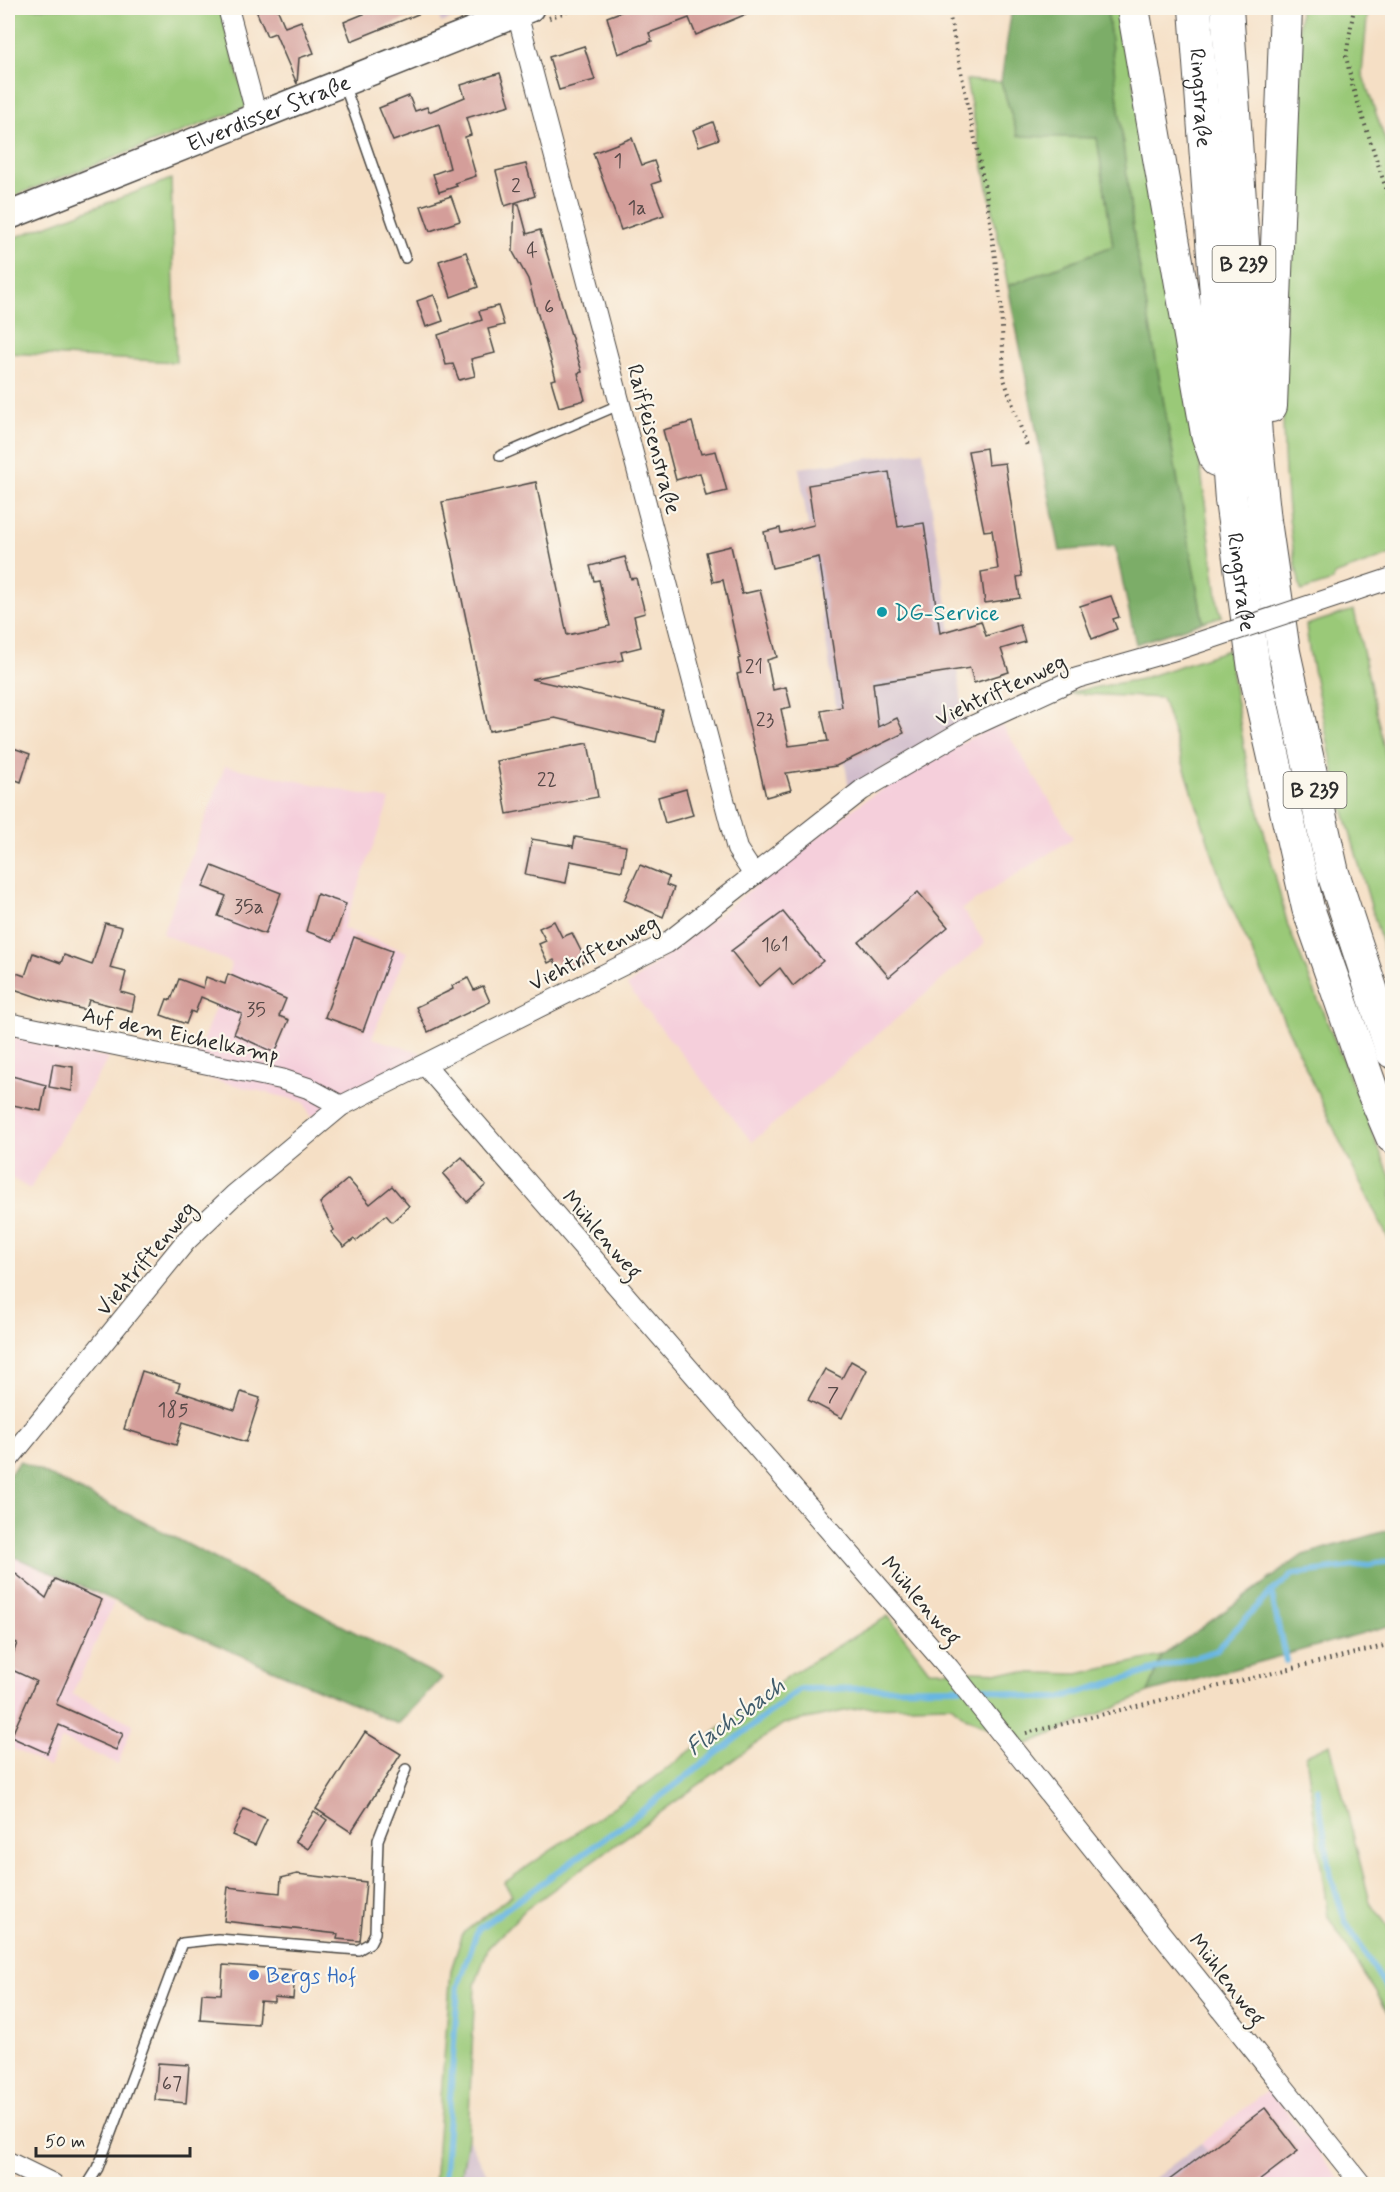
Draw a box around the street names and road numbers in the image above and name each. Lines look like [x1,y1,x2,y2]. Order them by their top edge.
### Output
street label: Ringstraße [1181,47,1217,149]
street label: Elverdisser Straße [183,69,355,159]
road number: B 239 [1212,246,1276,282]
street label: Raiffeisenstraße [620,361,687,518]
street label: Ringstraße [1220,531,1261,634]
street label: Viehtriftenweg [931,648,1072,736]
road number: B 239 [1284,772,1346,808]
street label: Viehtriftenweg [524,909,665,1001]
street label: Auf dem Eichelkamp [80,1001,282,1070]
street label: Mühlenweg [553,1185,648,1288]
street label: Viehtriftenweg [90,1196,205,1324]
street label: Mühlenweg [872,1551,967,1654]
street label: Mühlenweg [1179,1928,1271,2034]

